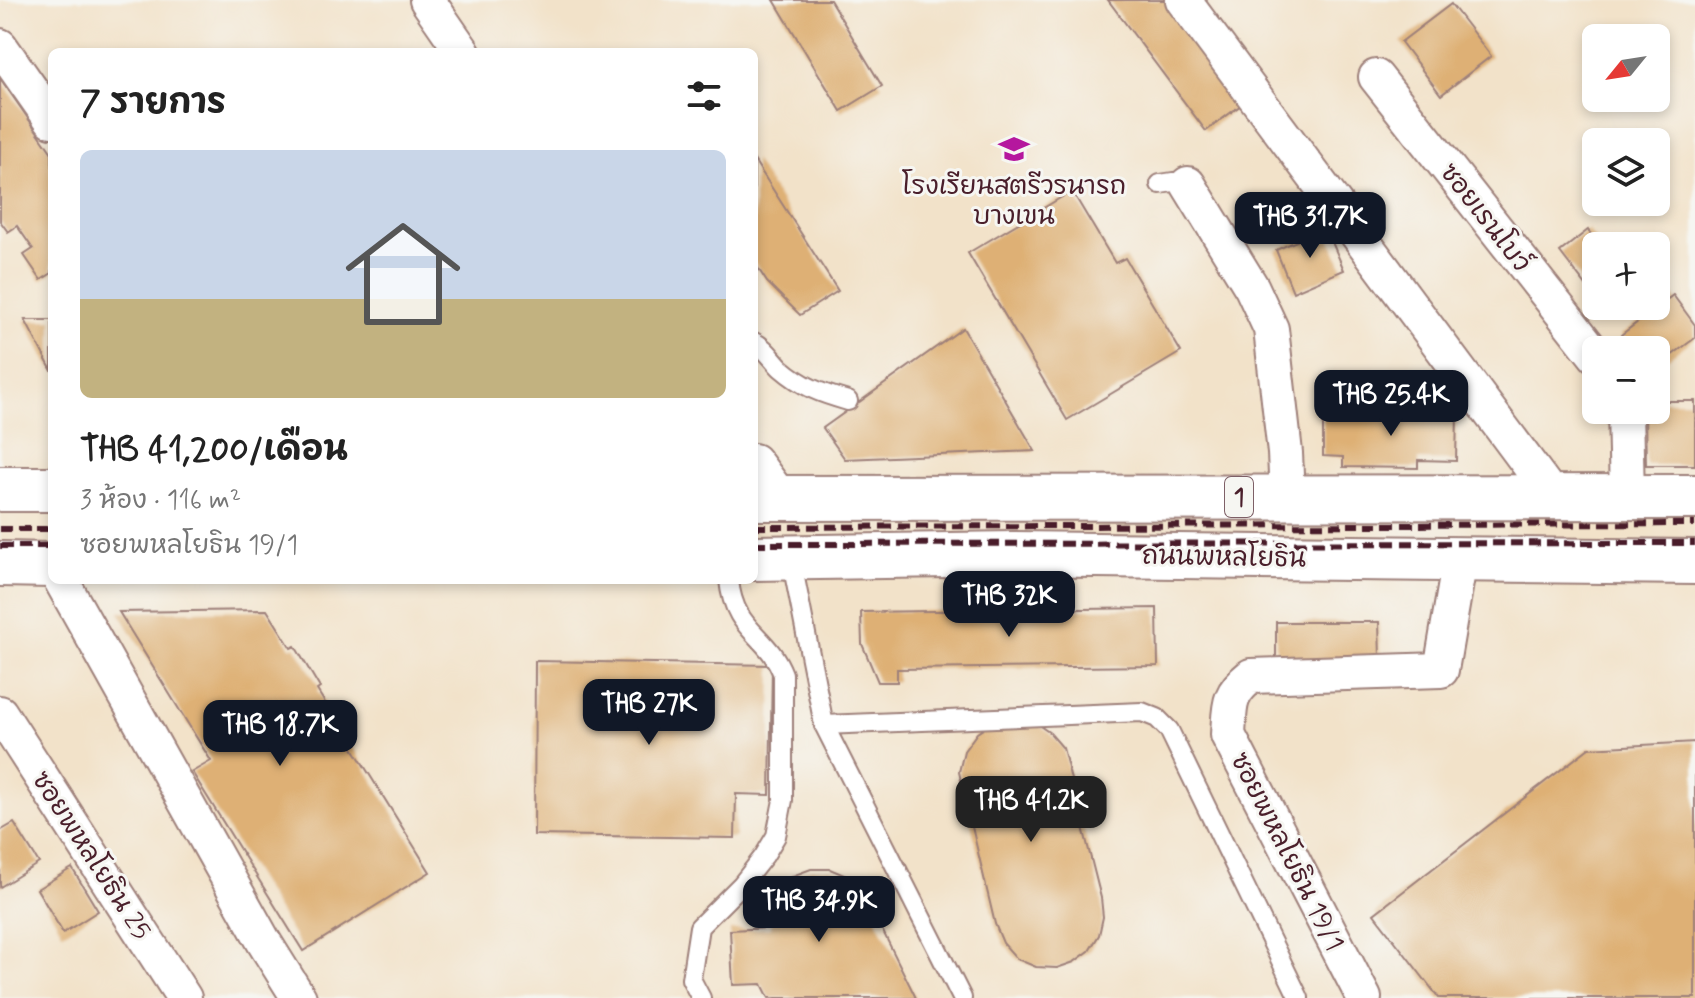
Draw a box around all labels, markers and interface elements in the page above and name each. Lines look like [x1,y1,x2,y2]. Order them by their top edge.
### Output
north arrow [1582,24,1670,112]
map controls [1582,24,1670,424]
icon: filters [682,74,726,118]
text: 7 รายการ [80,81,226,126]
button: layers [1582,128,1670,216]
school or university icon: โรงเรียนสตรีวรนารถ บางเขน [997,132,1031,166]
street label: ซอยเรนโบว์ [1431,156,1538,280]
place label: โรงเรียนสตรีวรนารถ บางเขน [902,169,1126,234]
pin: THB 31.7K [1218,192,1402,260]
text: THB 31.7K [1253,201,1367,235]
icon: home [331,202,475,346]
button: + [1582,232,1670,320]
button: − [1582,336,1670,424]
pin: THB 25.4K [1299,370,1483,438]
text: THB 25.4K [1332,379,1450,413]
text: THB 41,200/เดือน [80,428,348,473]
road number: 1 [1225,477,1253,517]
text: 3 ห้อง · 116 m² [80,484,241,518]
text: ซอยพหลโยธิน 19/1 [80,529,298,563]
street label: ถนนพหลโยธิน [1142,539,1306,576]
pin: THB 32K [935,571,1083,639]
text: THB 32K [961,580,1057,614]
pin: THB 27K [575,679,723,747]
text: THB 27K [601,688,697,722]
pin: THB 18.7K [188,700,372,768]
text: THB 18.7K [221,709,339,743]
street label: ซอยพหลโยธิน 19/1 [1222,747,1352,957]
street label: ซอยพหลโยธิน 25 [23,765,158,947]
pin: THB 41.2K [939,776,1123,844]
text: THB 41.2K [974,785,1088,819]
pin: THB 34.9K [727,876,911,944]
text: THB 34.9K [761,885,877,919]

